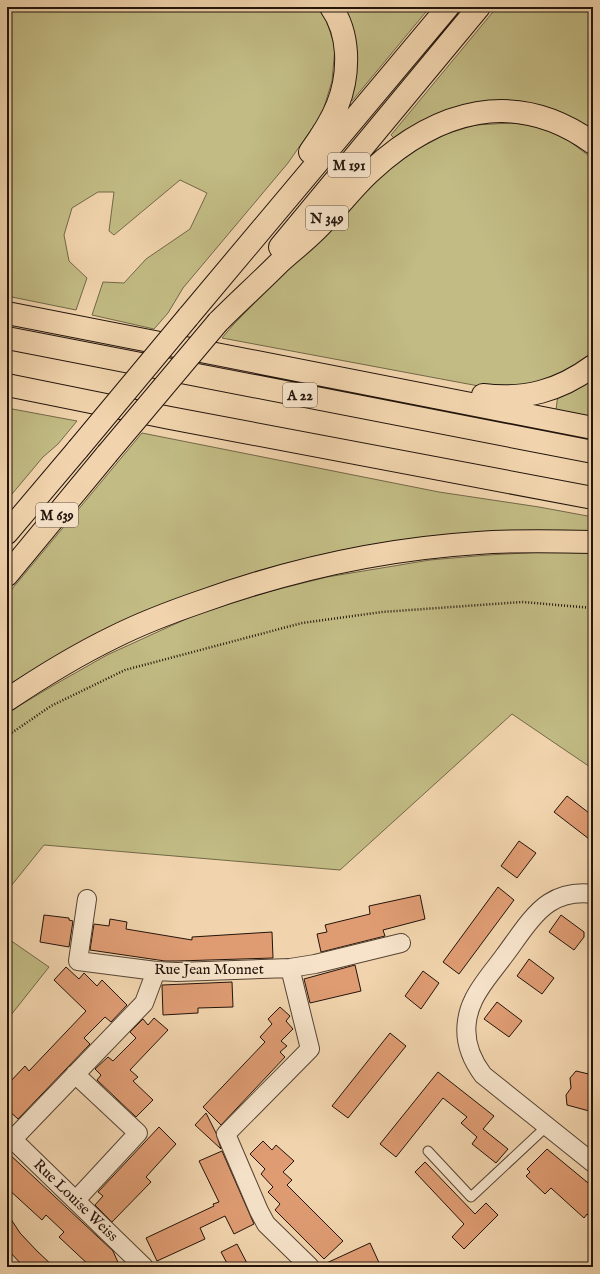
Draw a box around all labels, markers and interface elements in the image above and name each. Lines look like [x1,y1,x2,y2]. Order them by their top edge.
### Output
road number: M 191 [328,153,370,177]
road number: N 349 [306,206,348,230]
road number: A 22 [283,383,317,407]
road number: M 639 [36,503,78,527]
street label: Rue Jean Monnet [154,960,264,979]
street label: Rue Louise Weiss [29,1155,122,1246]

